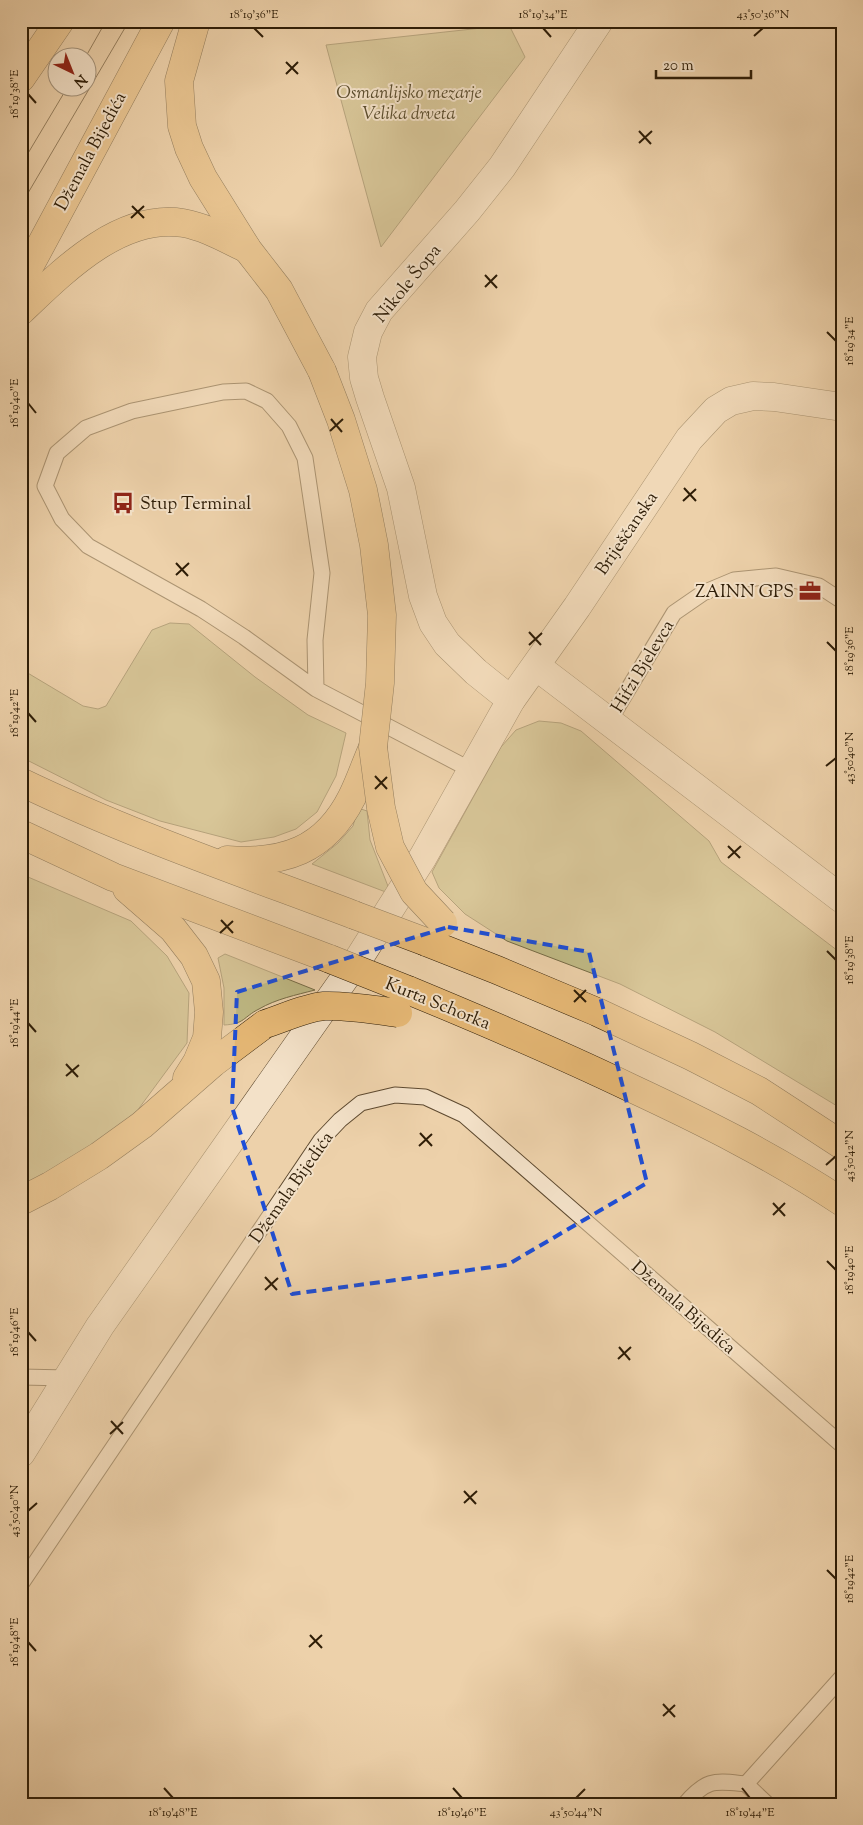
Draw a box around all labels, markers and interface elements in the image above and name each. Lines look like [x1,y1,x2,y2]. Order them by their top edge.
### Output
text: 18°19'36"E [230,6,279,24]
text: 18°19'34"E [519,6,568,24]
text: 43°50'36"N [737,6,790,24]
north arrow [48,48,98,98]
scale bar [656,48,750,80]
text: 20 m [663,56,694,77]
text: 18°19'38"E [6,69,24,119]
text: N [69,69,90,91]
park label: Osmanlijsko mezarje Velika drveta [336,81,482,128]
street label: Džemala Bijedića [49,88,134,216]
street label: Nikole Šopa [369,239,448,329]
text: 18°19'34"E [841,316,859,365]
text: 18°19'40"E [6,378,24,427]
street label: Briješčanska [590,487,665,581]
bus stop icon: Stup Terminal [110,490,136,516]
place label: Stup Terminal [140,492,251,518]
office icon: ZAINN GPS [797,578,823,604]
place label: ZAINN GPS [695,580,794,606]
street label: Hifzi Bjelevca [606,616,682,718]
text: 18°19'36"E [841,626,859,675]
text: 18°19'42"E [6,688,24,737]
text: 43°50'40"N [841,731,859,784]
text: 18°19'38"E [841,935,859,985]
street label: Kurta Schorka [381,972,494,1038]
text: 18°19'44"E [6,998,24,1048]
street label: Džemala Bijedića [244,1127,341,1249]
text: 43°50'42"N [841,1130,859,1182]
text: 18°19'40"E [841,1245,859,1294]
street label: Džemala Bijedića [625,1256,741,1361]
text: 18°19'46"E [6,1307,24,1356]
text: 43°50'40"N [6,1484,24,1537]
text: 18°19'42"E [841,1554,859,1603]
text: 18°19'48"E [6,1617,24,1667]
text: 18°19'48"E [148,1804,198,1822]
text: 18°19'46"E [438,1804,487,1822]
text: 43°50'44"N [550,1804,603,1822]
text: 18°19'44"E [725,1804,775,1822]

